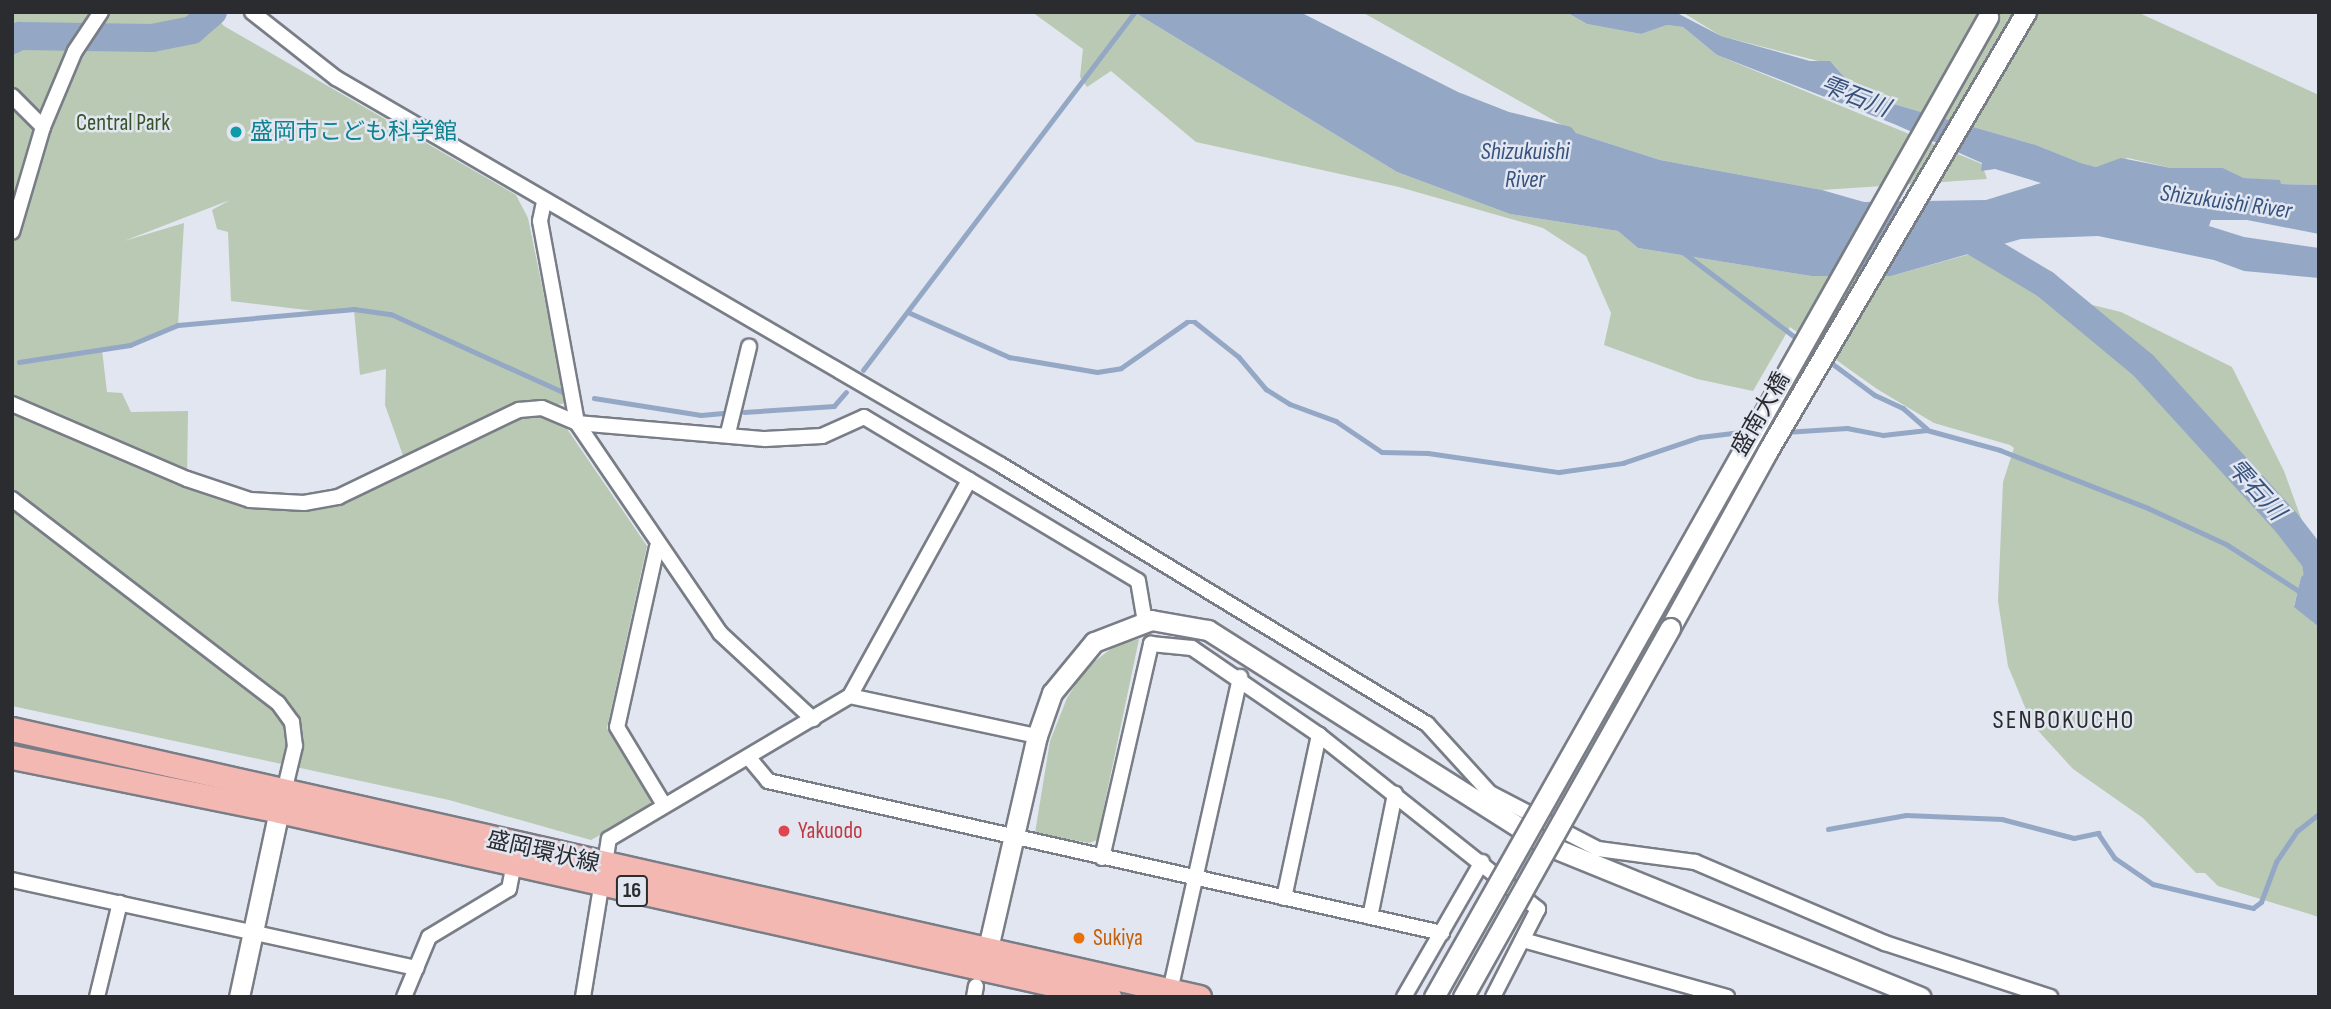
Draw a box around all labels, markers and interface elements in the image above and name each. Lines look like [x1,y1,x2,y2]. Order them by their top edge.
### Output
water label: 雫石川 [1816,71,1894,123]
park label: Central Park [76,109,170,137]
place label: 盛岡市こども科学館 [250,118,457,146]
marker: 盛岡市こども科学館 [228,124,244,140]
water label: Shizukuishi River [1481,138,1569,194]
water label: Shizukuishi River [2158,179,2294,225]
street label: 盛南大橋 [1726,367,1796,461]
water label: 雫石川 [2221,454,2291,526]
district label: SENBOKUCHO [1994,705,2134,737]
place label: Yakuodo [798,817,863,845]
marker: Yakuodo [776,823,792,839]
street label: 盛岡環状線 [484,826,602,878]
road number: 16 [614,874,650,908]
place label: Sukiya [1093,924,1143,952]
marker: Sukiya [1071,930,1087,946]

